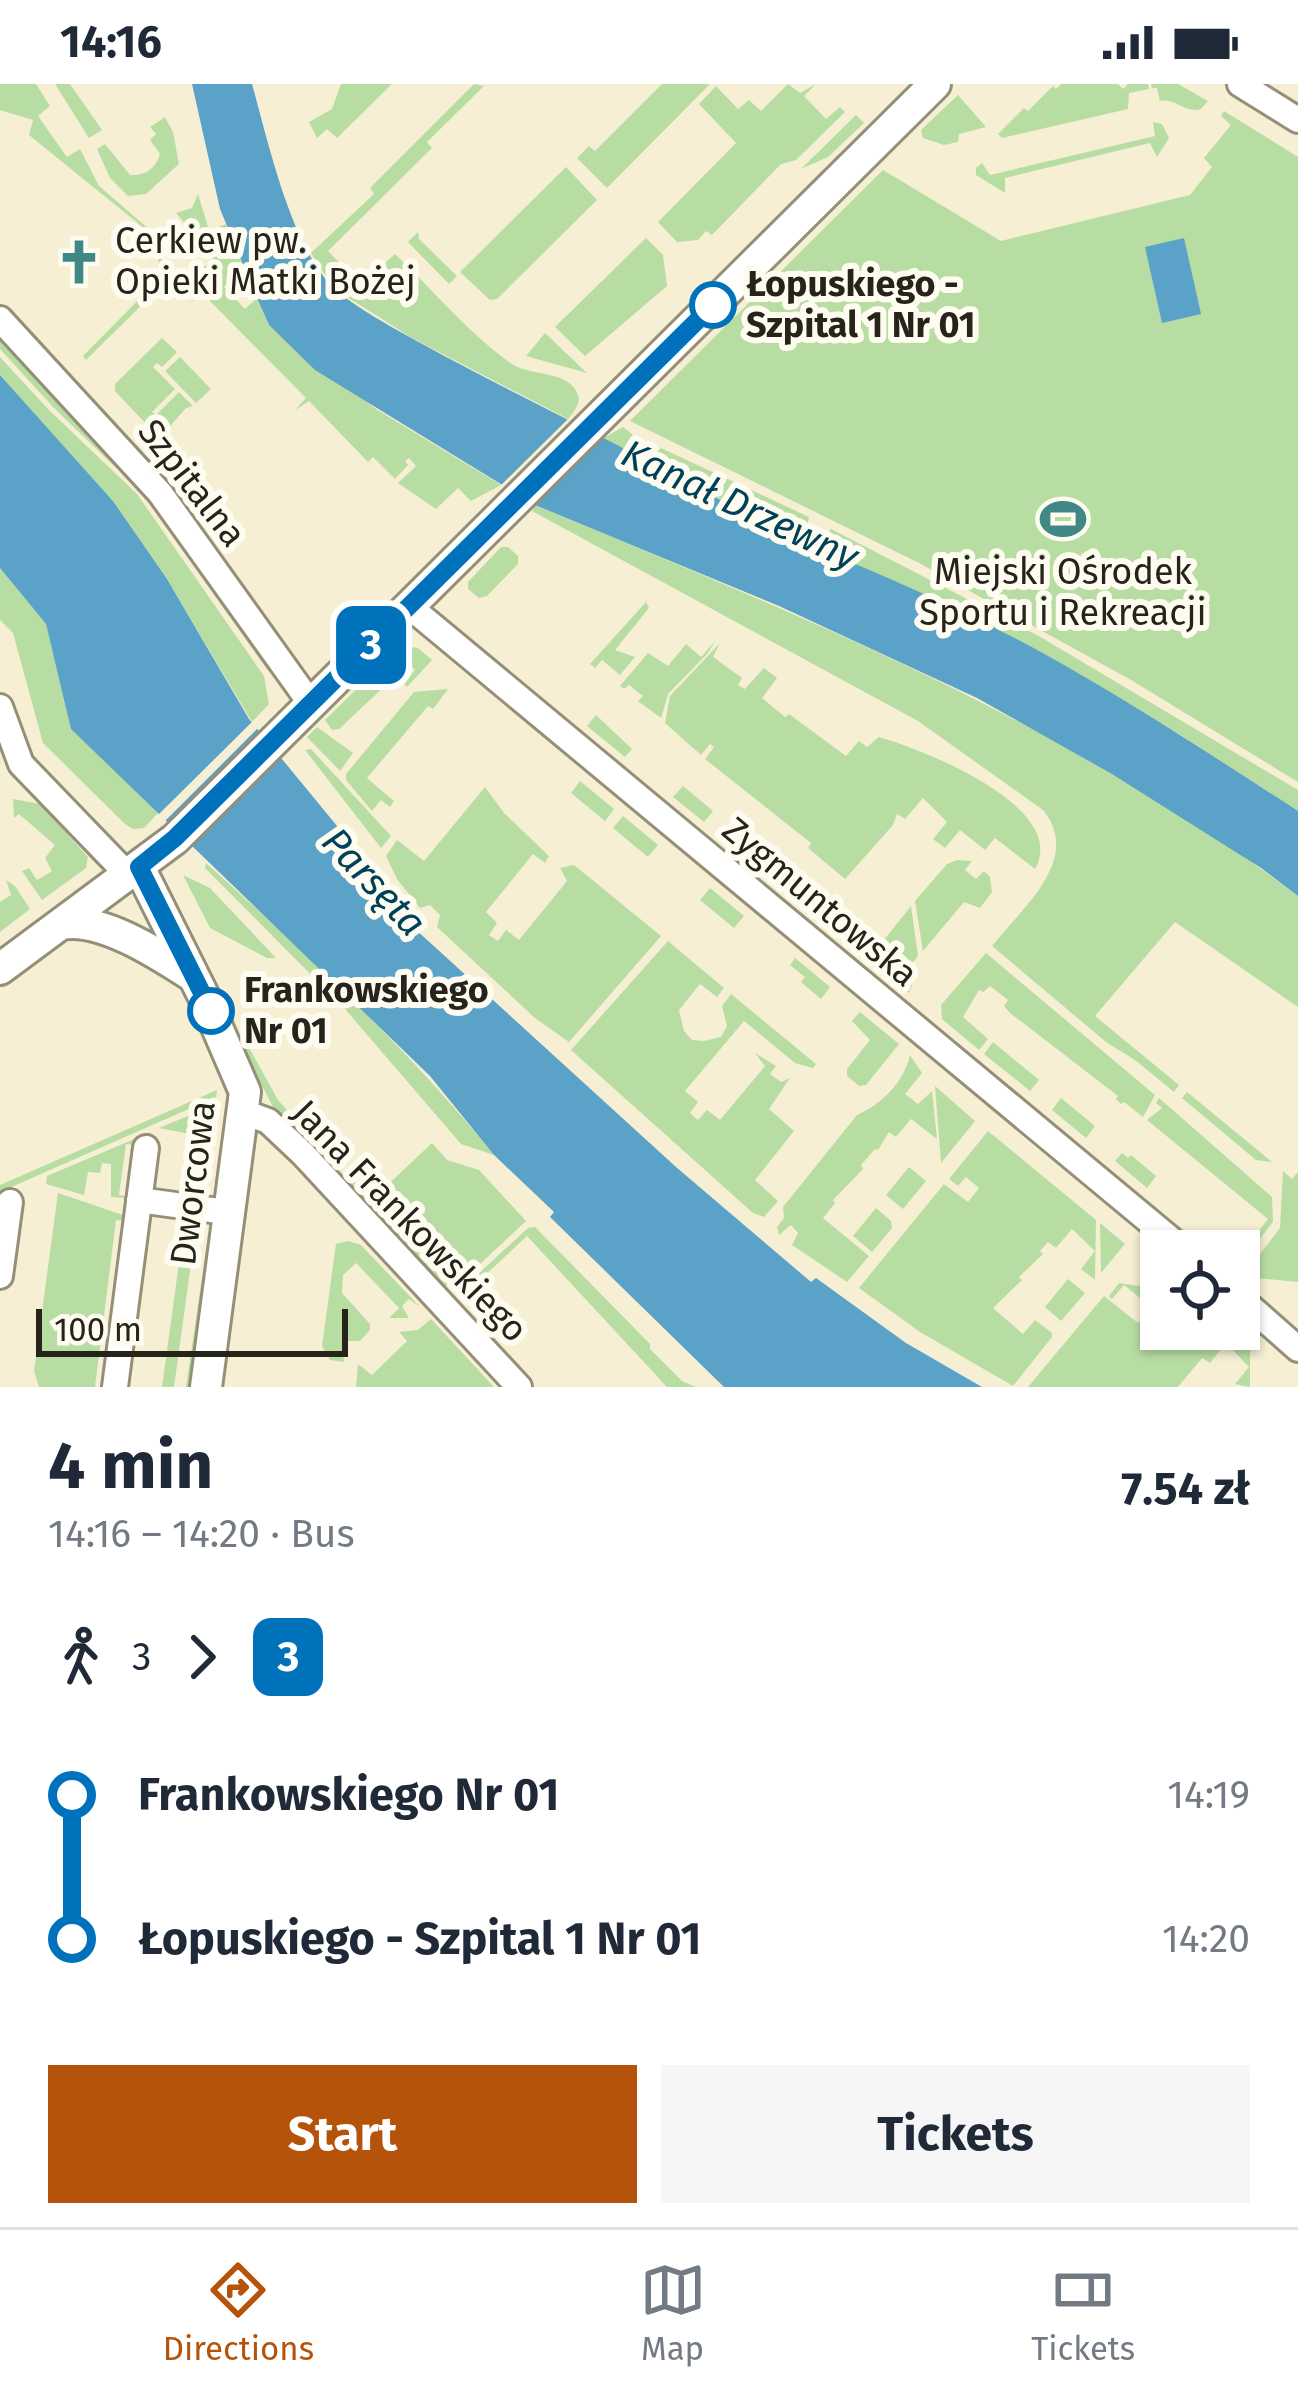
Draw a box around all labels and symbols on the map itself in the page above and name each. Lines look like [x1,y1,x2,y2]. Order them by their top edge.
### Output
place label: Cerkiew pw. Opieki Matki Bożej [115,219,416,304]
church icon: Cerkiew pw. Opieki Matki Bożej [54,237,104,287]
place label: Łopuskiego - Szpital 1 Nr 01 [746,262,976,347]
marker: Łopuskiego - Szpital 1 Nr 01 [691,283,735,327]
street label: Szpitalna [129,410,255,556]
water label: Kanał Drzewny [614,430,868,581]
sports icon: Miejski Ośrodek Sportu i Rekreacji [1038,494,1088,544]
place label: Miejski Ośrodek Sportu i Rekreacji [919,550,1207,635]
line badge: 3 [332,606,410,684]
street label: Zygmuntowska [714,808,926,996]
water label: Parsęta [312,818,436,946]
place label: Frankowskiego Nr 01 [244,968,489,1053]
marker: Frankowskiego Nr 01 [189,989,233,1033]
street label: Jana Frankowskiego [283,1091,537,1351]
street label: Dworcowa [161,1098,225,1268]
scale bar [36,1303,348,1356]

